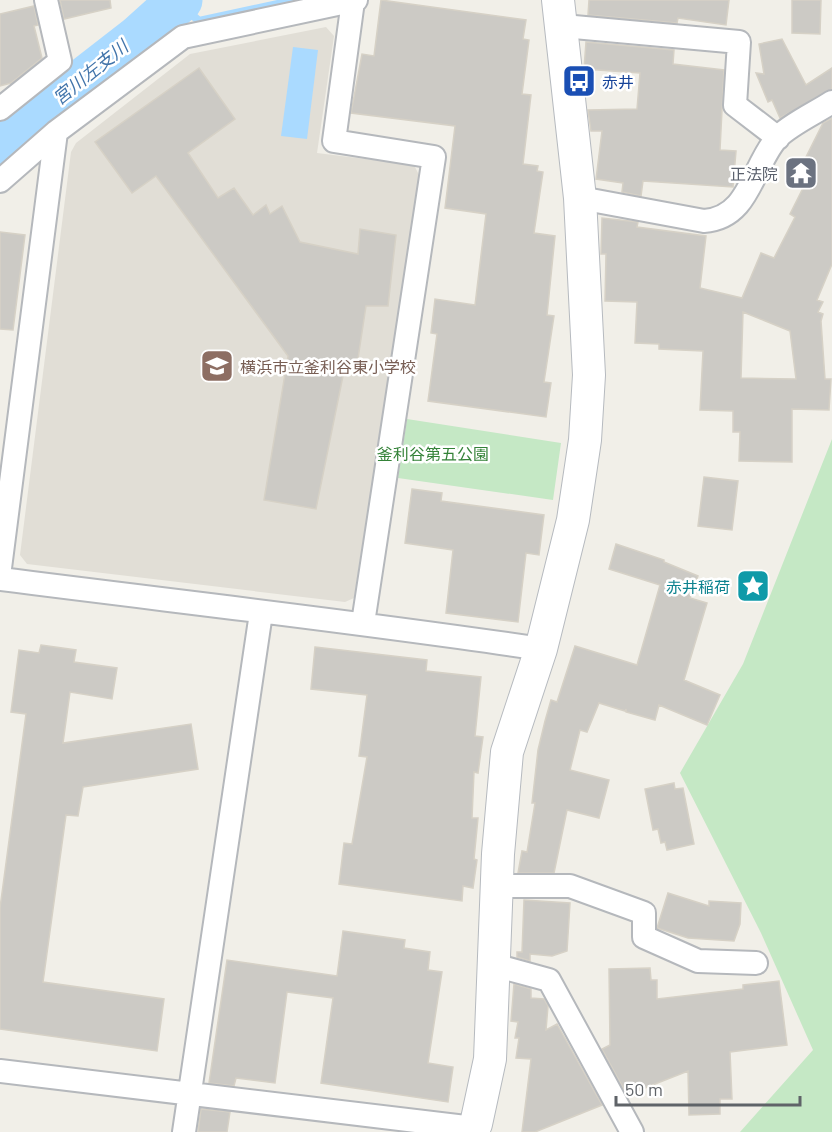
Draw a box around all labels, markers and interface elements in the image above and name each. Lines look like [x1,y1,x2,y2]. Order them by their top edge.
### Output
water label: 宮川左支川 [48,34,133,109]
bus stop icon: 赤井 [561,63,597,99]
place label: 赤井 [602,72,634,91]
temple icon: 正法院 [783,155,819,191]
place label: 正法院 [730,164,778,183]
school or university icon: 横浜市立釜利谷東小学校 [199,348,235,384]
place label: 横浜市立釜利谷東小学校 [240,357,416,376]
park label: 釜利谷第五公園 [377,444,489,463]
place icon: 赤井稲荷 [735,568,771,604]
place label: 赤井稲荷 [666,577,730,596]
scale bar [616,1069,800,1107]
text: 50 m [625,1078,663,1100]

